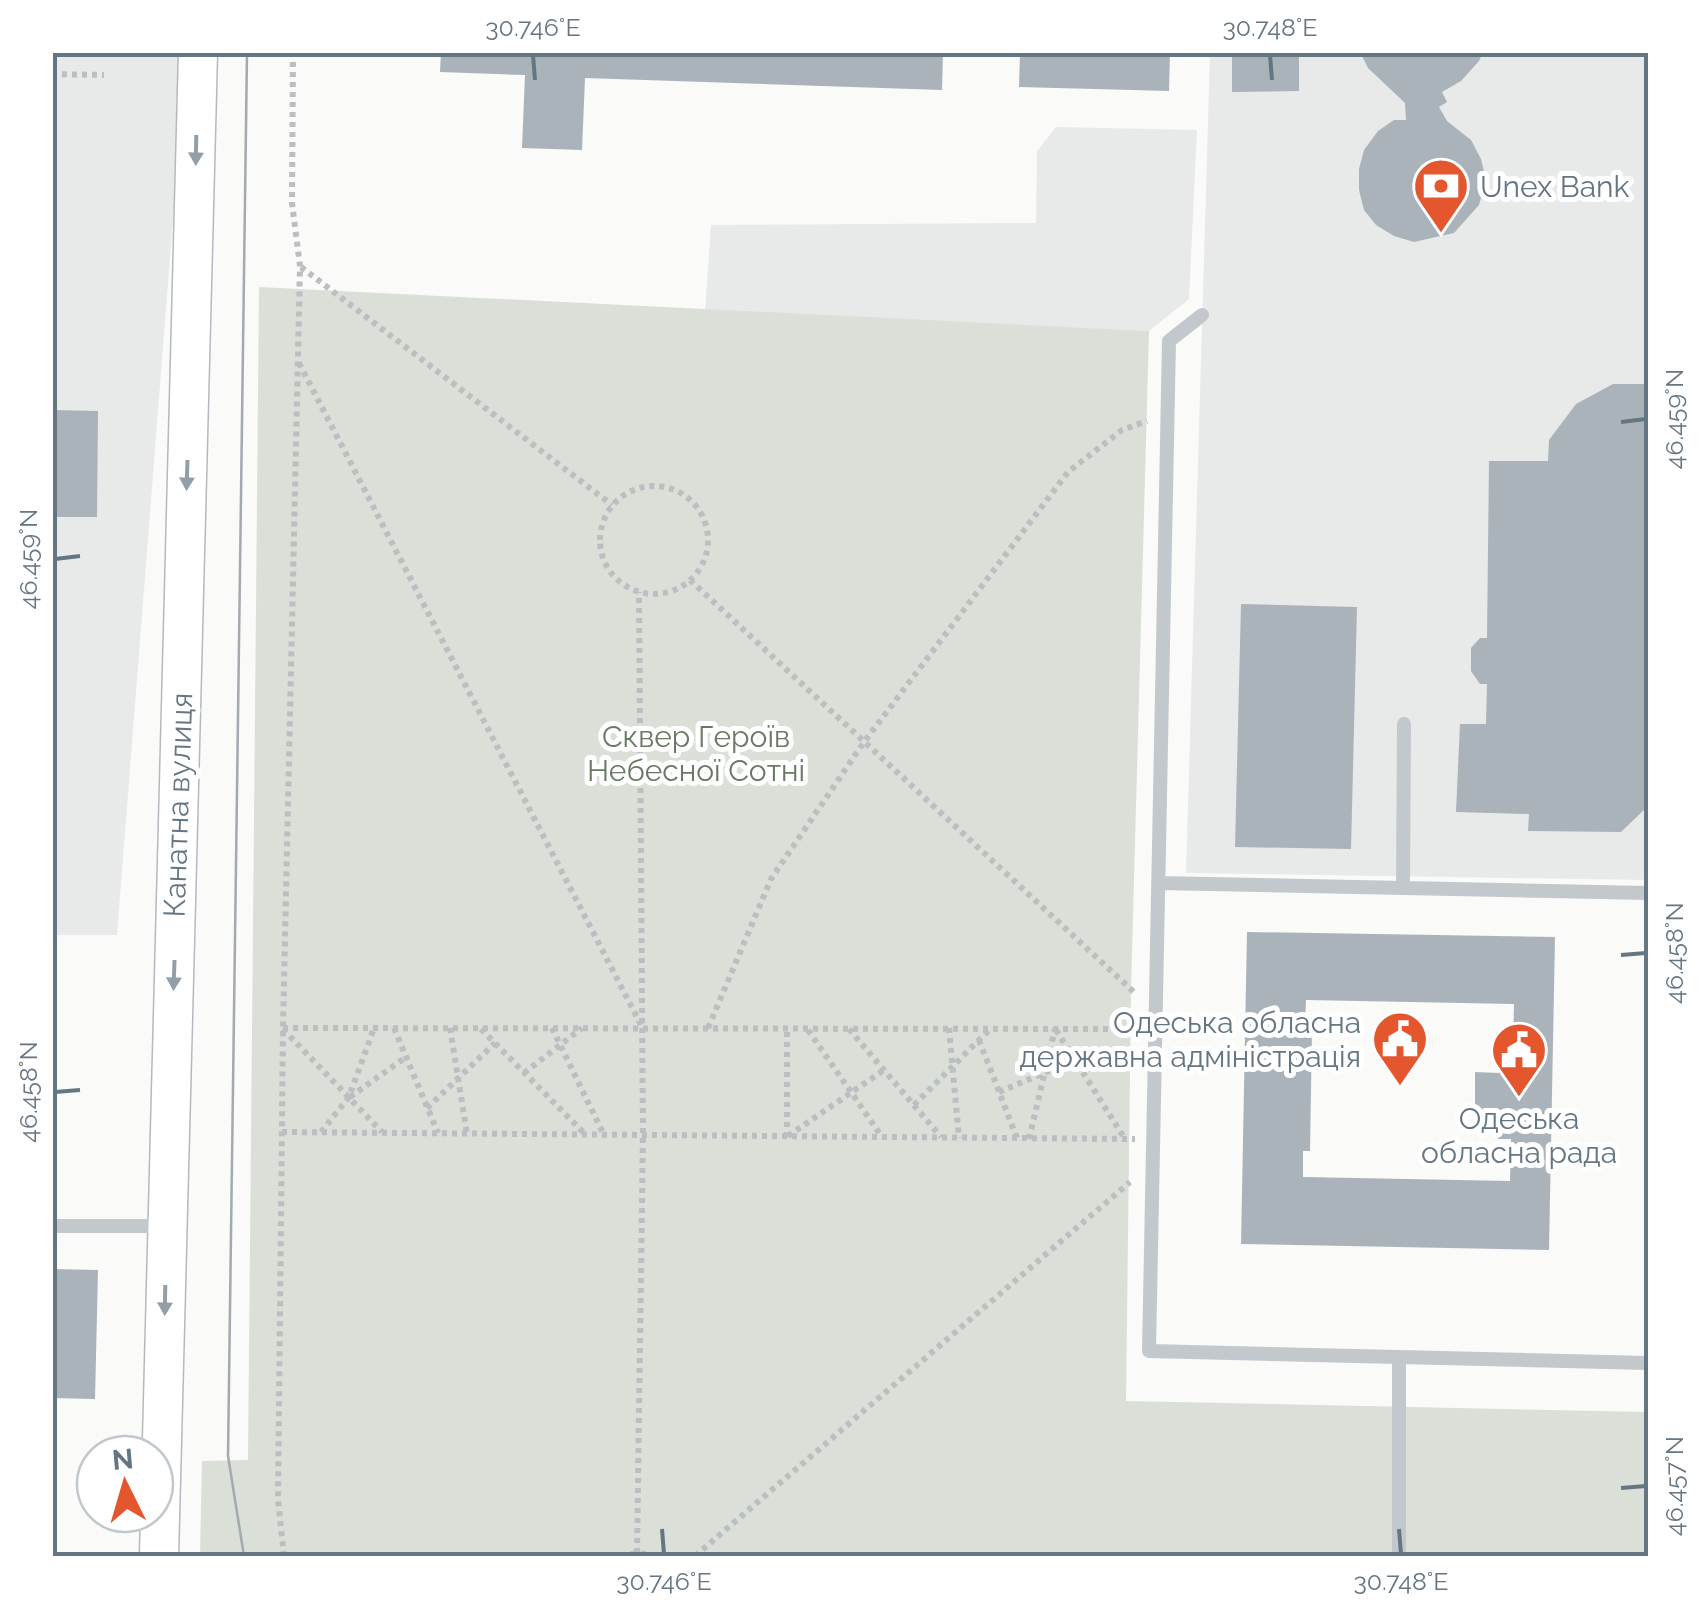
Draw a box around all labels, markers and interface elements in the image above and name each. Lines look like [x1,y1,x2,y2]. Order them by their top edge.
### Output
text: 30.746°E [485,12,581,42]
text: 30.748°E [1222,12,1318,42]
one-way arrow [187,134,203,166]
bank icon: Unex Bank [1411,156,1471,235]
place label: Unex Bank [1480,169,1630,204]
text: 46.459°N [1659,369,1689,469]
one-way arrow [179,459,195,491]
text: 46.459°N [13,509,43,609]
street label: Канатна вулиця [157,692,199,918]
park label: Сквер Героїв Небесної Сотні [587,719,805,788]
text: 46.458°N [1659,902,1689,1004]
one-way arrow [165,959,181,991]
place label: Одеська обласна державна адміністрація [1019,1005,1361,1074]
public building icon: Одеська обласна державна адміністрація [1370,1009,1430,1088]
public building icon: Одеська обласна рада [1489,1020,1549,1099]
text: 46.458°N [13,1041,43,1143]
place label: Одеська обласна рада [1421,1101,1617,1170]
one-way arrow [157,1284,173,1316]
north arrow [75,1434,175,1534]
text: 46.457°N [1659,1436,1689,1536]
text: N [111,1442,135,1477]
text: 30.746°E [616,1566,712,1596]
text: 30.748°E [1353,1566,1449,1596]

